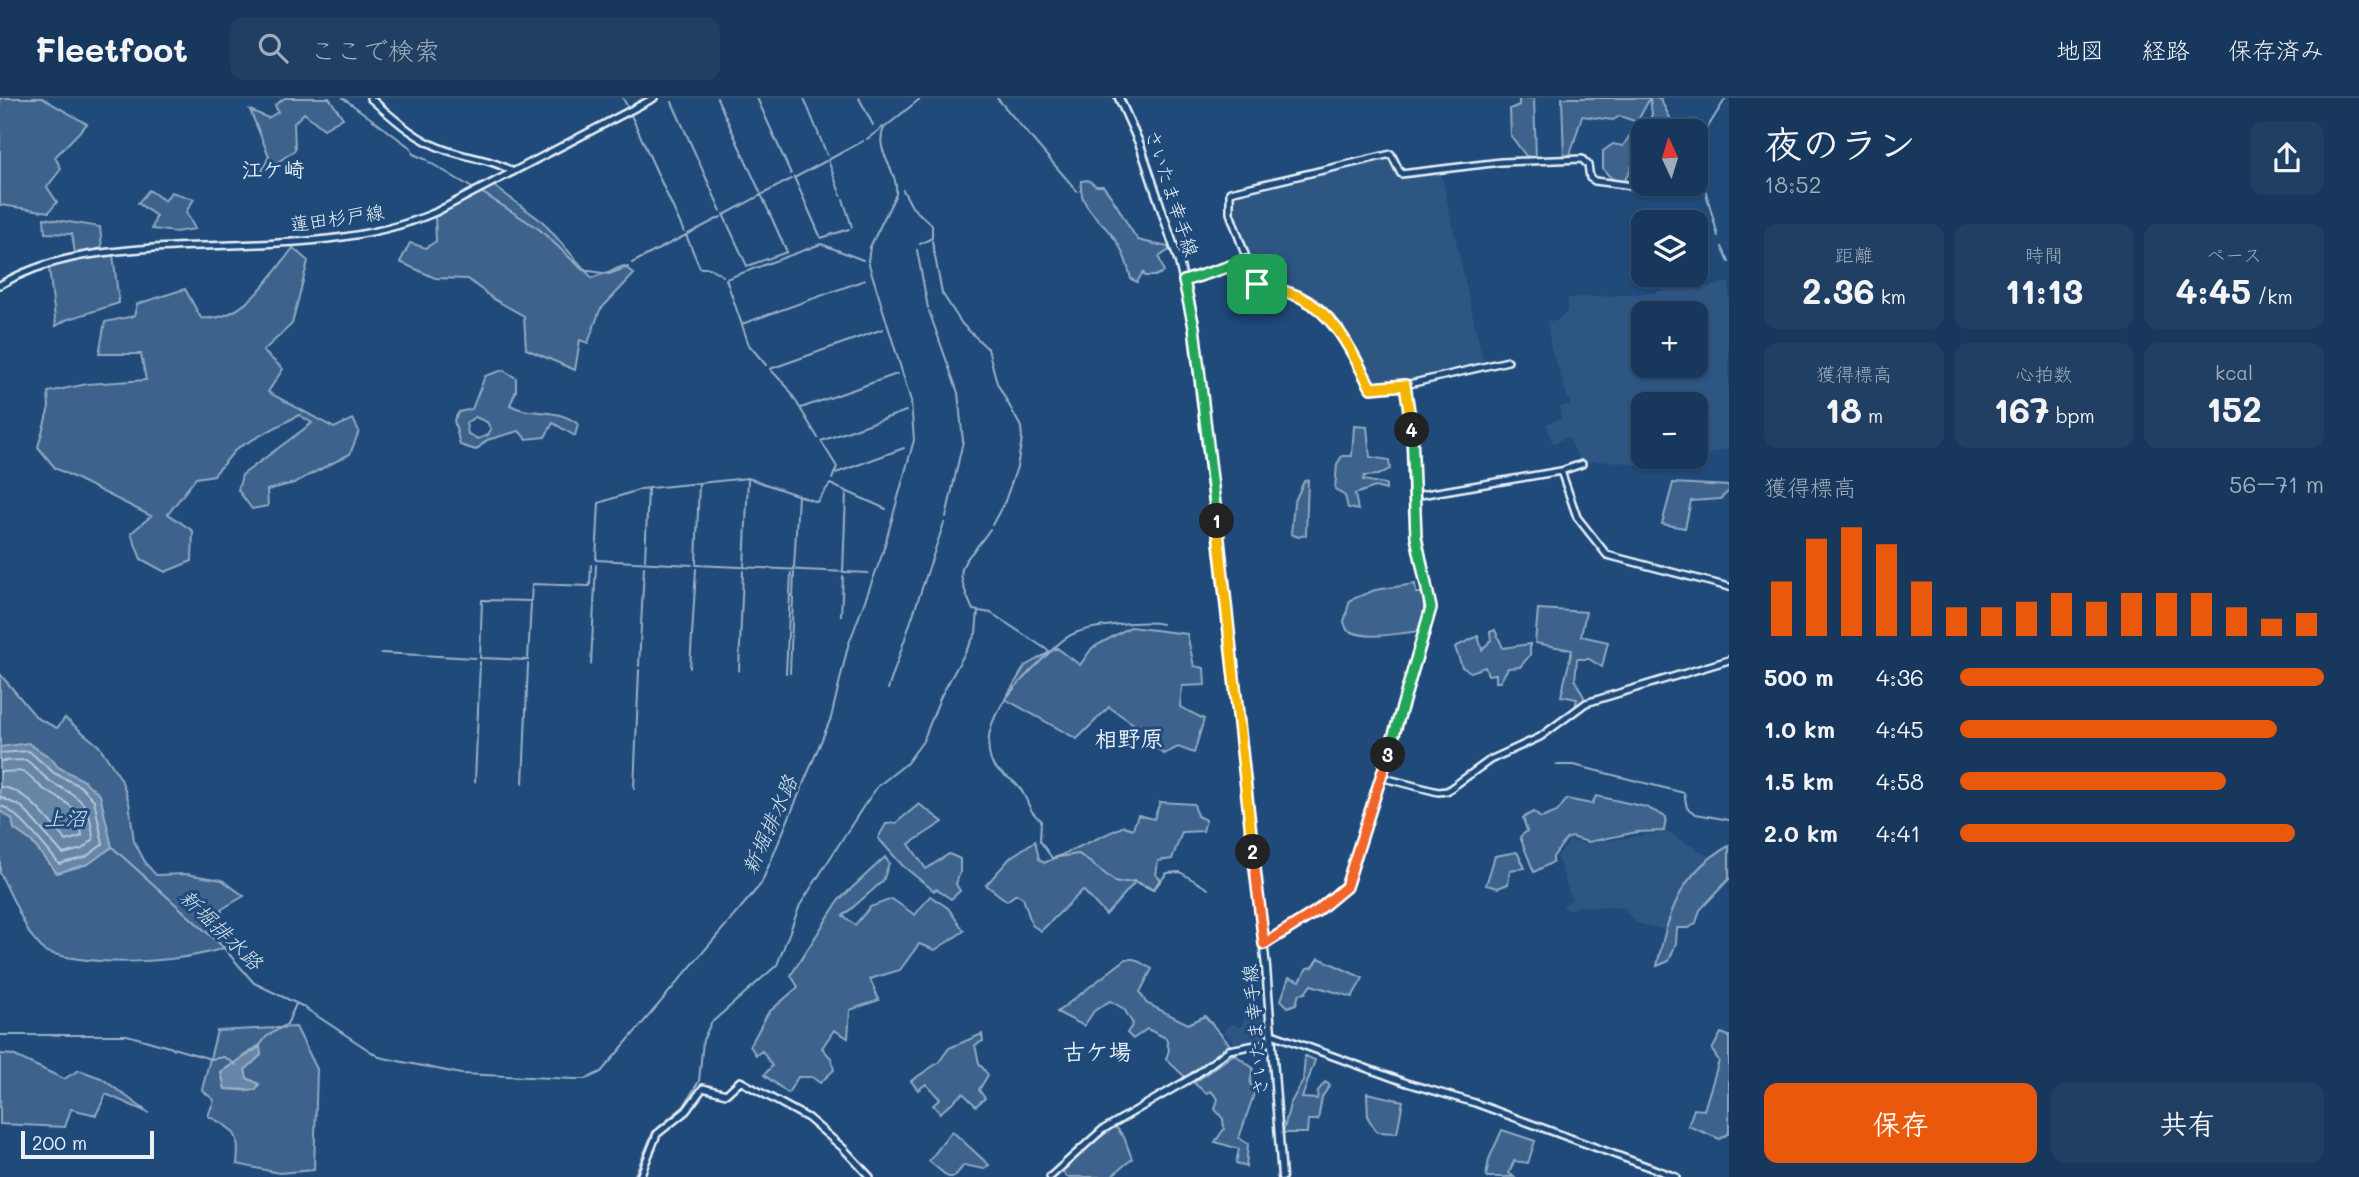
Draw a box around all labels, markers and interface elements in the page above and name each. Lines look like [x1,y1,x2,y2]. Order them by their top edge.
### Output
search box [230,17,720,80]
text: Fleetfoot [35,27,188,70]
icon: search [254,29,292,67]
text: ここで検索 [310,33,440,67]
text: 地図 [2056,34,2104,65]
text: 経路 [2142,34,2190,65]
text: 保存済み [2228,34,2324,65]
text: 夜のラン [1764,118,1916,168]
north arrow [1631,119,1708,196]
map controls [1631,119,1708,469]
button: share [2250,121,2324,195]
street label: さいたま幸手線 [1140,126,1205,260]
district label: 江ケ崎 [242,155,305,182]
text: 18:52 [1764,169,1822,199]
street label: 蓮田杉戸線 [288,199,386,236]
button: layers [1631,210,1708,287]
text: 距離 [1835,242,1873,267]
text: 時間 [2025,242,2063,267]
text: ペース [2206,242,2262,267]
pin [1227,254,1287,314]
icon: arrive [1238,265,1276,303]
text: 2.36 [1802,267,1875,313]
text: 11:13 [2005,267,2083,313]
text: 4:45 [2175,267,2251,313]
text: km [1875,284,1906,309]
text: /km [2251,284,2293,309]
button: + [1631,301,1708,378]
text: kcal [2215,360,2253,385]
text: 獲得標高 [1816,361,1892,386]
text: 心拍数 [2015,361,2073,386]
text: 152 [2206,385,2262,431]
text: 18 [1825,386,1862,432]
text: 167 [1993,386,2050,432]
button: − [1631,392,1708,469]
text: m [1862,403,1883,428]
text: bpm [2050,403,2095,428]
pin: 4 [1394,412,1430,448]
text: 4 [1405,417,1418,442]
text: 56–71 m [2229,469,2324,499]
text: 獲得標高 [1764,472,1856,502]
pin: 1 [1200,504,1234,538]
text: 1 [1212,508,1221,533]
text: 500 m [1764,662,1834,692]
text: 4:36 [1876,662,1924,692]
text: 1.0 km [1764,714,1835,744]
text: 4:45 [1876,714,1924,744]
district label: 相野原 [1095,723,1164,753]
pin: 3 [1370,738,1406,772]
text: 3 [1382,742,1393,767]
text: 1.5 km [1764,766,1834,796]
text: 4:58 [1876,766,1924,796]
water label: 新堀排水路 [735,770,803,878]
water label: 上沼 [44,804,88,831]
text: 2.0 km [1764,818,1838,848]
text: 4:41 [1876,818,1920,848]
pin: 2 [1236,834,1270,870]
text: 2 [1247,839,1258,864]
water label: 新堀排水路 [175,883,270,976]
street label: さいたま幸手線 [1236,963,1273,1097]
district label: 古ケ場 [1063,1036,1132,1066]
button: 保存 [1764,1083,2037,1163]
button: 共有 [2051,1083,2324,1163]
scale bar [21,1128,154,1160]
text: 200 m [32,1130,87,1155]

